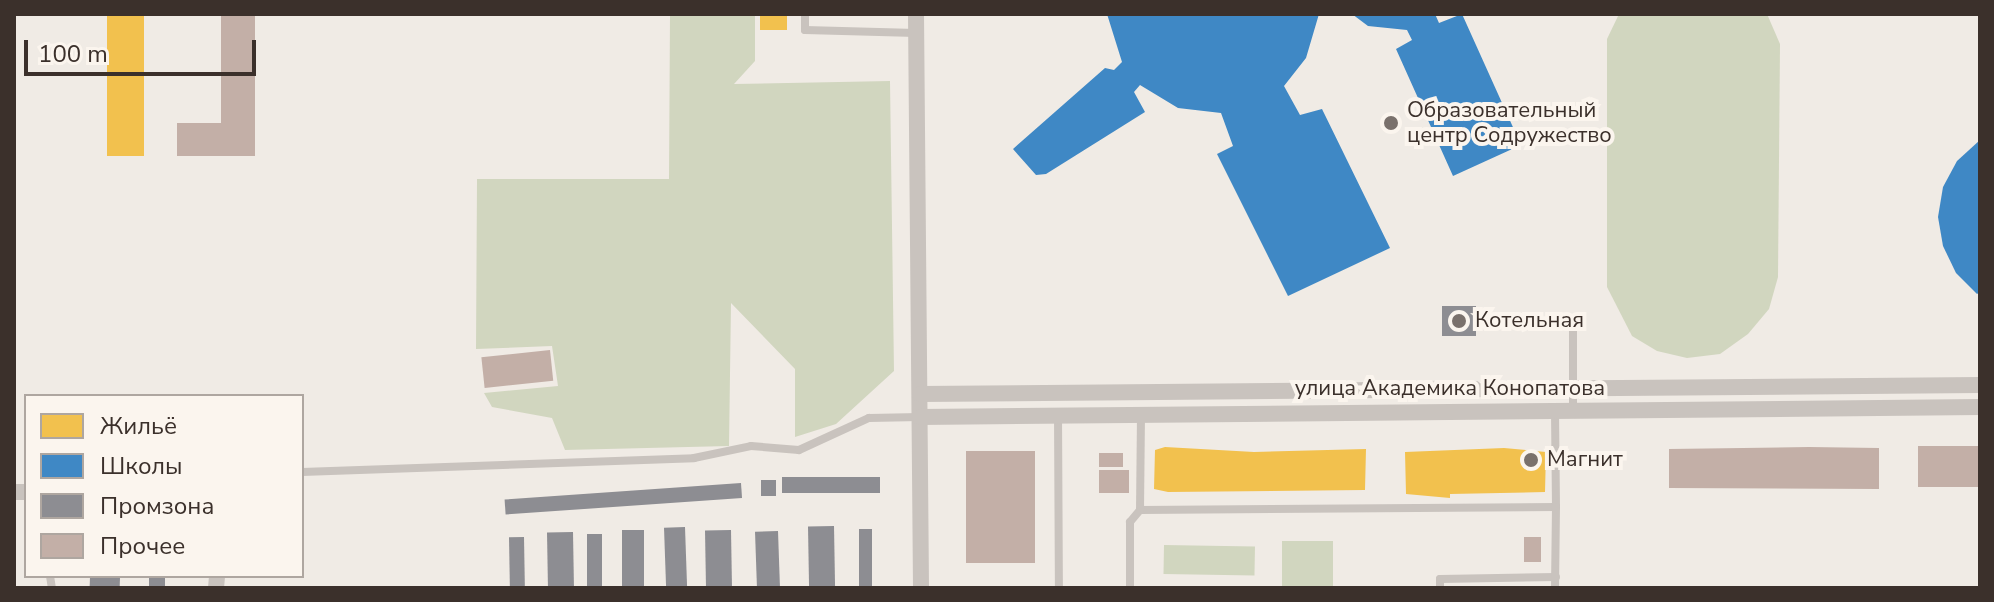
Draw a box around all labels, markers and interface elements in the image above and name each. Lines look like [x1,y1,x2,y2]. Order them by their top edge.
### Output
scale bar [28,24,260,74]
text: 100 m [38,38,108,70]
place label: Образовательный центр Содружество [1407,97,1612,148]
marker: Образовательный центр Содружество [1382,114,1400,132]
place label: Котельная [1475,308,1584,334]
marker: Котельная [1450,312,1468,330]
street label: улица Академика Конопатова [1295,376,1605,402]
legend [24,394,304,578]
text: Жильё [100,410,177,442]
place label: Магнит [1547,447,1623,473]
text: Школы [100,450,183,482]
marker: Магнит [1522,451,1540,469]
text: Промзона [100,490,214,522]
text: Прочее [100,530,185,562]

